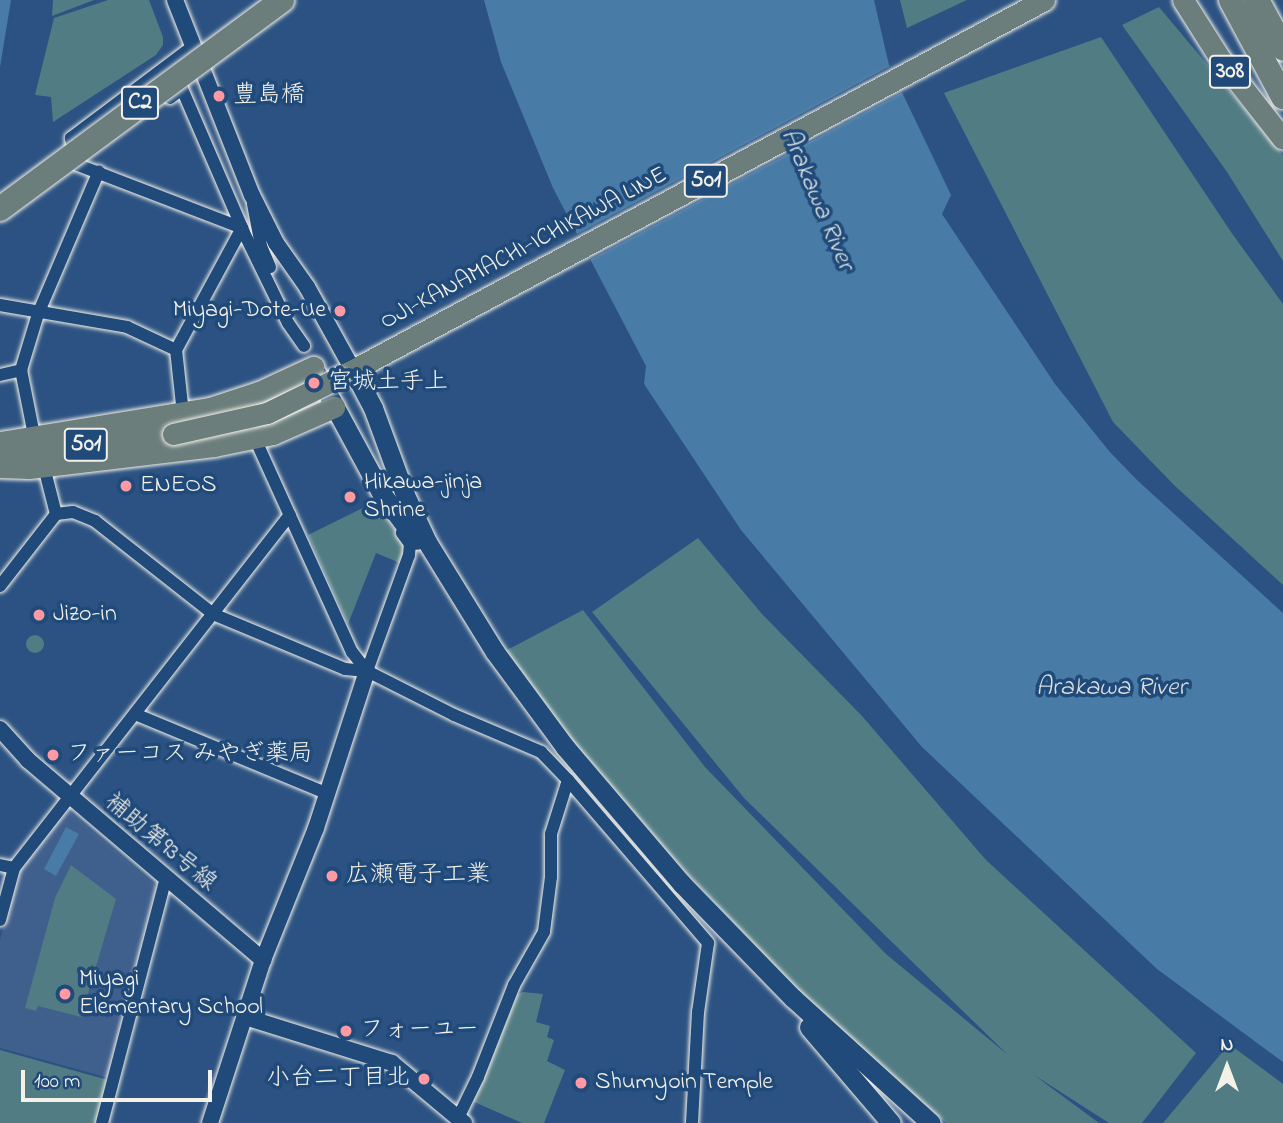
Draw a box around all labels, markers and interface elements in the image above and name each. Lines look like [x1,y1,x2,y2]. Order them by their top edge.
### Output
road number: 308 [1207,53,1253,92]
place label: 豊島橋 [233,82,305,110]
road number: C2 [121,83,159,122]
marker: 豊島橋 [211,88,227,104]
water label: Arakawa River [772,125,860,275]
street label: OJI-KANAMACHI-ICHIKAWA LINE [376,161,672,337]
road number: 501 [683,162,729,200]
place label: Miyagi-Dote-Ue [173,297,326,325]
marker: Miyagi-Dote-Ue [332,303,348,319]
place label: 宮城土手上 [328,369,448,397]
marker: 宮城土手上 [306,375,322,391]
road number: 501 [63,426,109,464]
place label: Hikawa-jinja Shrine [364,469,482,525]
place label: ENEOS [140,472,216,500]
marker: ENEOS [118,478,134,494]
marker: Hikawa-jinja Shrine [342,489,358,505]
place label: Jizo-in [53,601,117,629]
marker: Jizo-in [31,607,47,623]
water label: Arakawa River [1036,673,1186,705]
place label: ファーコス みやぎ薬局 [67,741,313,769]
marker: ファーコス みやぎ薬局 [45,747,61,763]
street label: 補助第93号線 [98,788,222,898]
place label: 広瀬電子工業 [346,862,490,890]
marker: 広瀬電子工業 [324,868,340,884]
place label: Miyagi Elementary School [79,966,263,1022]
marker: Miyagi Elementary School [57,986,73,1002]
place label: フォーユー [360,1017,479,1045]
marker: フォーユー [338,1023,354,1039]
north arrow [1192,1032,1262,1102]
text: N [1221,1032,1233,1059]
scale bar [24,1056,215,1100]
place label: 小台二丁目北 [266,1065,410,1093]
text: 100 m [34,1067,80,1097]
place label: Shumyoin Temple [595,1069,773,1097]
marker: 小台二丁目北 [416,1071,432,1087]
marker: Shumyoin Temple [573,1075,589,1091]

